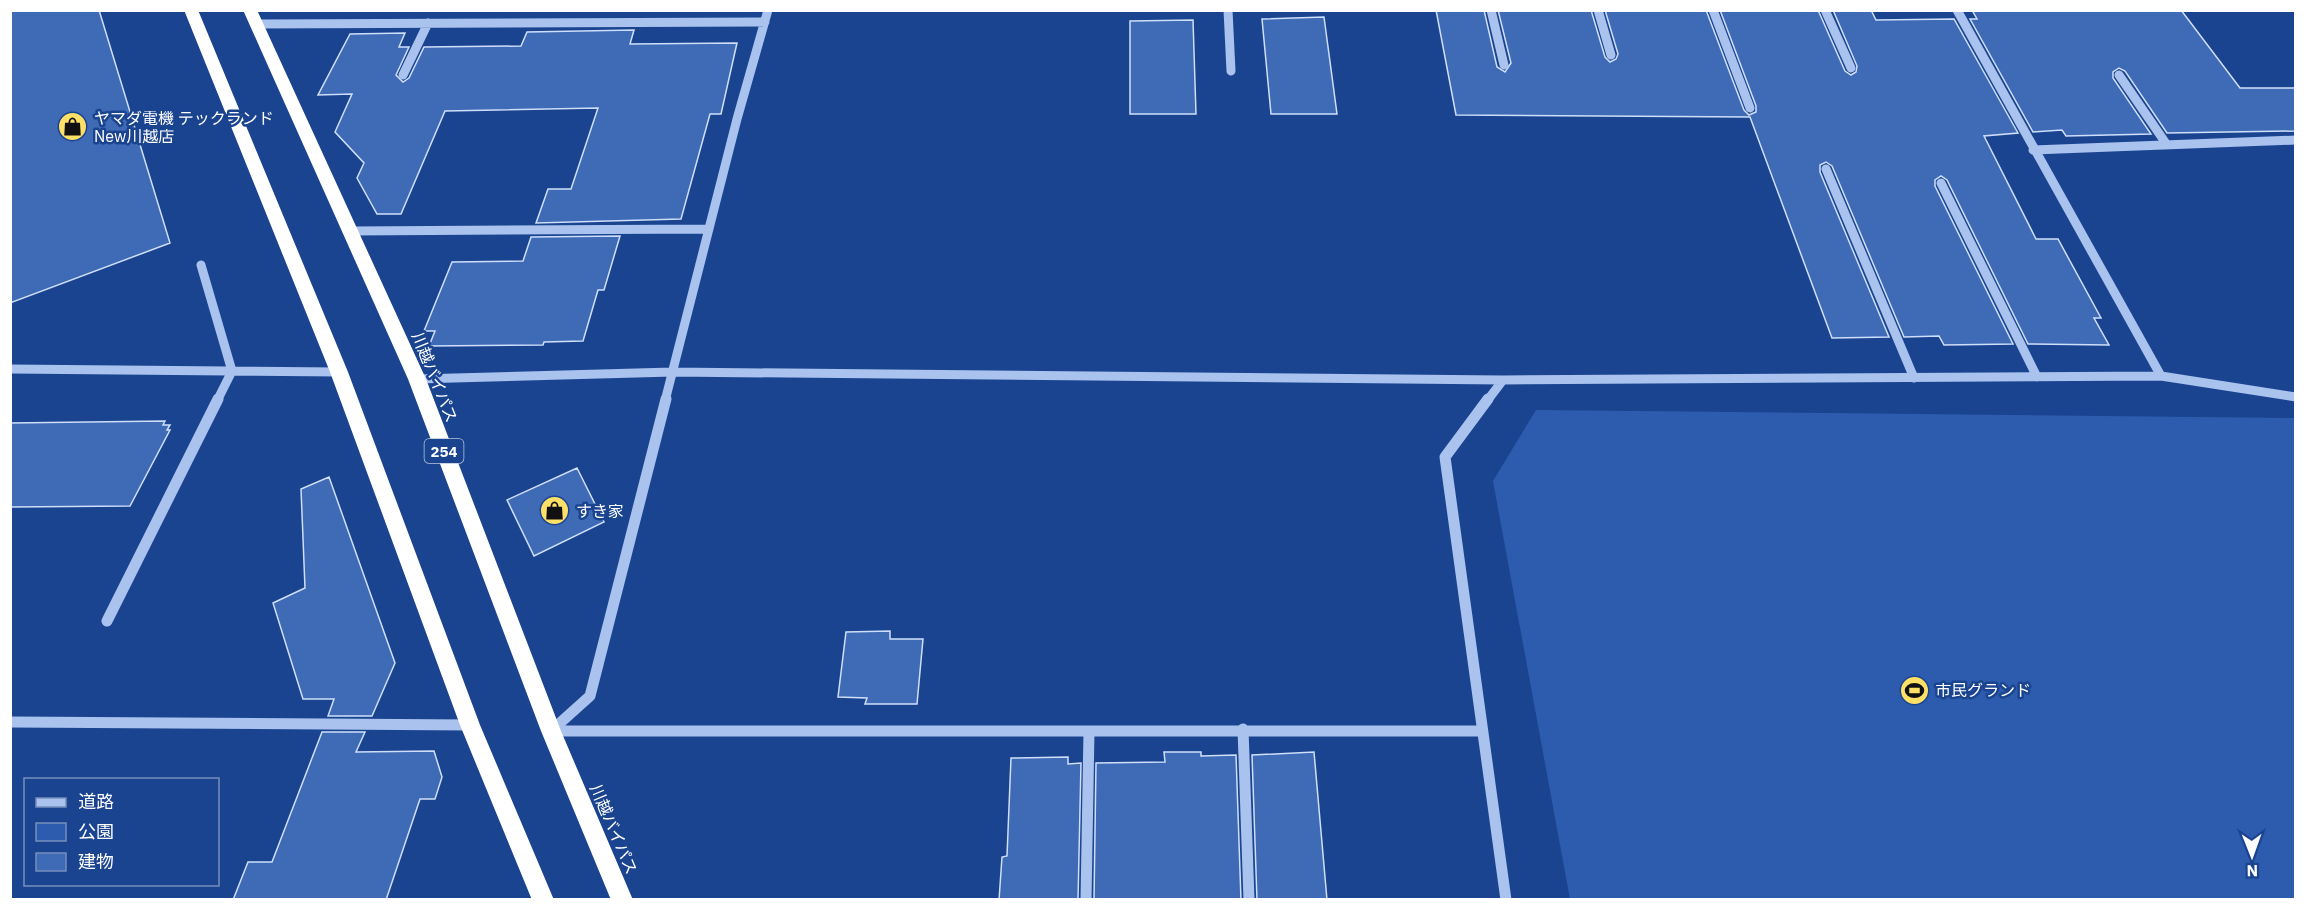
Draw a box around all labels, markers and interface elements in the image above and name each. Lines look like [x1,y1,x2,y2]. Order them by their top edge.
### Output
place label: ヤマダ電機 テックランド New川越店 [94,108,274,146]
shop icon: ヤマダ電機 テックランド New川越店 [57,111,89,143]
street label: 川越バイパス [408,329,462,425]
road number: 254 [424,439,464,463]
shop icon: すき家 [539,495,571,527]
place label: すき家 [576,501,624,521]
sports icon: 市民グランド [1898,674,1930,706]
place label: 市民グランド [1935,680,2031,700]
legend [24,778,219,886]
street label: 川越バイパス [586,781,642,877]
text: 道路 [78,790,114,813]
text: 公園 [78,820,114,843]
north arrow [2222,826,2282,886]
text: 建物 [78,850,114,873]
text: N [2246,861,2258,881]

